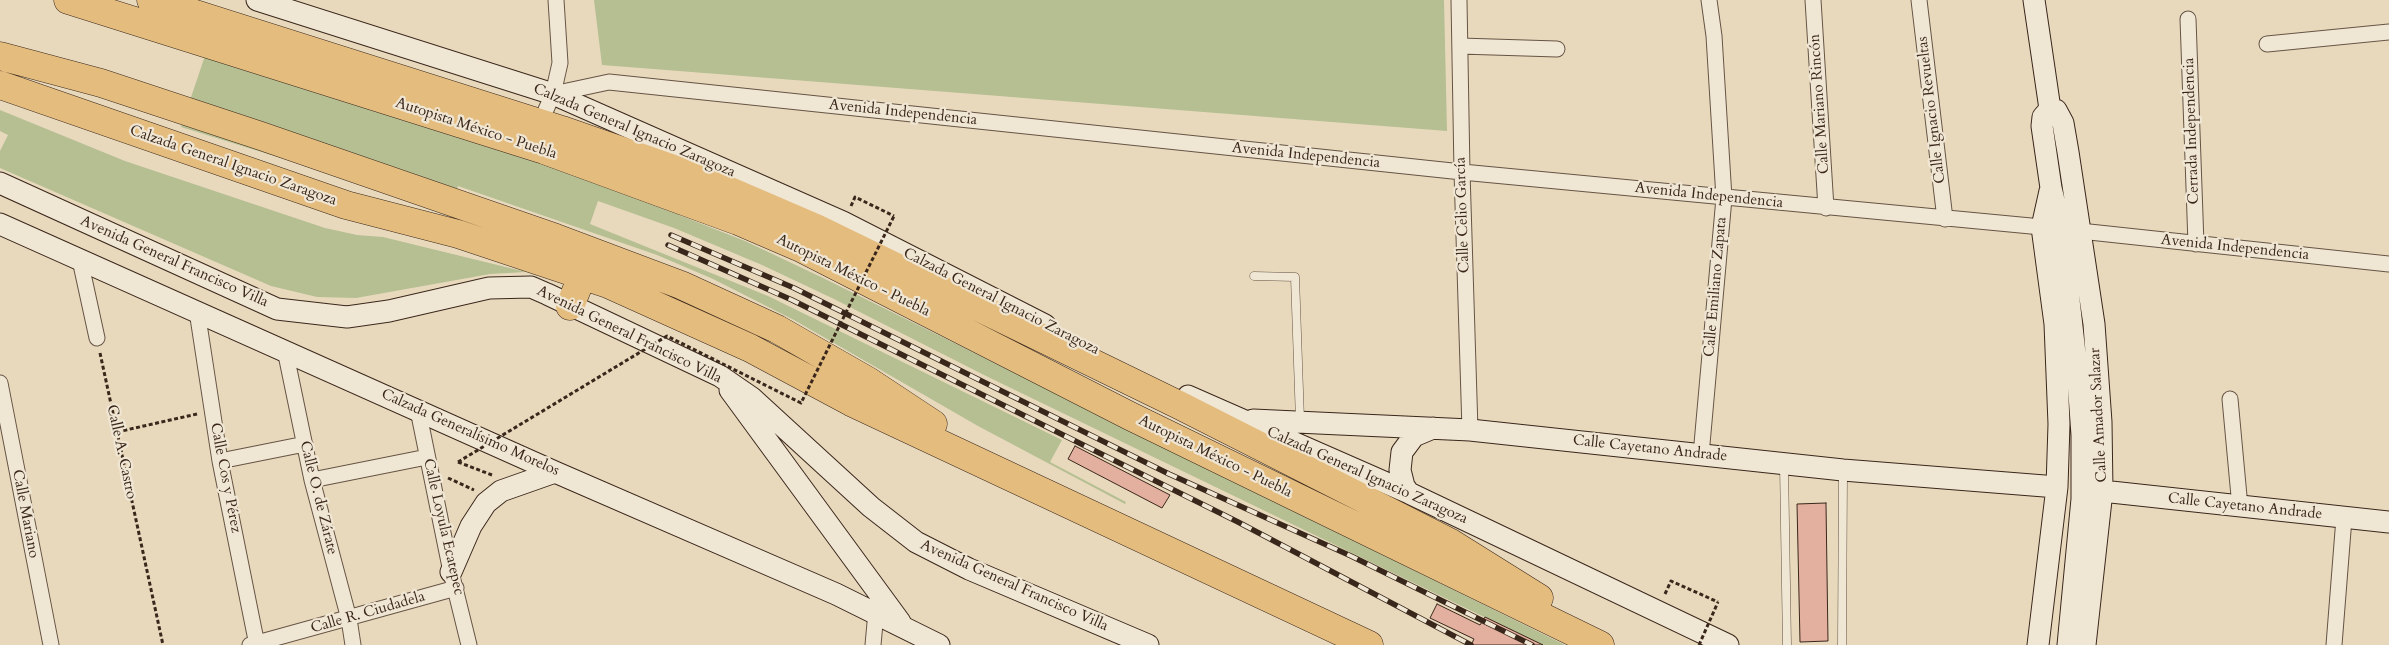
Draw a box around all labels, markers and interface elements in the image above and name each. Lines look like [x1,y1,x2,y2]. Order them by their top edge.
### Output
street label: Calle Mariano Rincón [1806,33,1834,175]
street label: Calle Ignacio Revueltas [1914,35,1950,185]
street label: Cerrada Independencia [2180,57,2204,205]
street label: Calzada General Ignacio Zaragoza [530,80,738,182]
street label: Autopista México - Puebla [393,94,559,164]
street label: Avenida Independencia [828,96,978,130]
street label: Calzada General Ignacio Zaragoza [127,122,339,210]
street label: Avenida Independencia [1231,139,1381,173]
street label: Calle Celio García [1452,157,1474,273]
street label: Avenida Independencia [1634,179,1784,213]
street label: Avenida General Francisco Villa [77,212,271,312]
street label: Calle Emiliano Zapata [1701,216,1731,358]
street label: Autopista México - Puebla [773,231,933,321]
street label: Avenida Independencia [2160,231,2310,265]
street label: Calzada General Ignacio Zaragoza [900,245,1102,359]
street label: Avenida General Francisco Villa [534,282,724,388]
street label: Calle Amador Salazar [2086,347,2112,483]
street label: Calzada Generalísimo Morelos [378,386,562,480]
street label: Calle A. Castro [102,403,140,501]
street label: Autopista México - Puebla [1135,412,1295,502]
street label: Calle Cos y Pérez [206,421,244,535]
street label: Calzada General Ignacio Zaragoza [1264,423,1470,529]
street label: Calle Cayetano Andrade [1572,432,1728,466]
street label: Calle O. de Zárate [295,439,341,557]
street label: Calle Loyula Ecatepec [419,457,467,597]
street label: Calle Mariano [8,468,42,560]
street label: Calle Cayetano Andrade [2167,490,2323,524]
street label: Avenida General Francisco Villa [917,536,1111,636]
street label: Calle R. Ciudadela [309,588,427,638]

